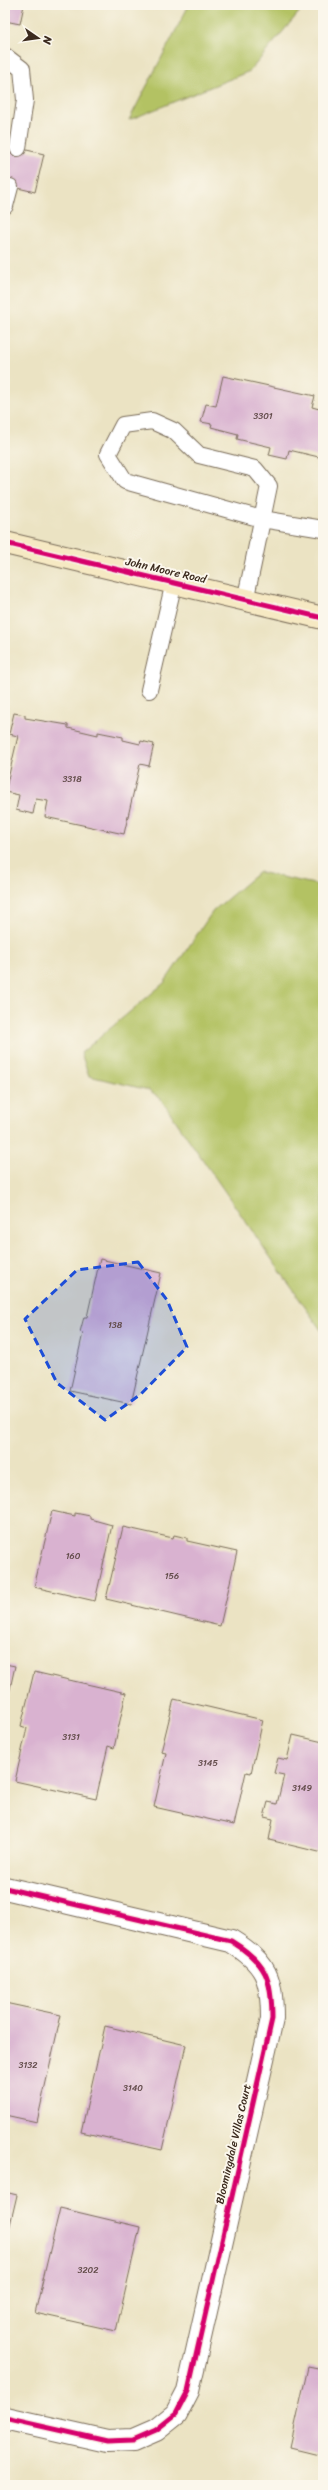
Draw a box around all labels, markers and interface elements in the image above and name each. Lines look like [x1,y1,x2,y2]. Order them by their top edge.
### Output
north arrow [18,18,58,58]
text: N [37,33,58,46]
house number: 3301 [253,408,273,424]
street label: John Moore Road [123,552,209,589]
house number: 3318 [62,771,82,787]
house number: 138 [108,1317,123,1333]
house number: 160 [66,1548,81,1564]
house number: 156 [165,1568,179,1584]
house number: 3131 [62,1729,80,1745]
house number: 3145 [198,1755,218,1771]
house number: 3149 [292,1780,312,1796]
house number: 3132 [19,2057,37,2073]
house number: 3140 [123,2080,143,2096]
street label: Bloomingdale Villas Court [210,2082,257,2206]
house number: 3202 [77,2262,99,2278]

